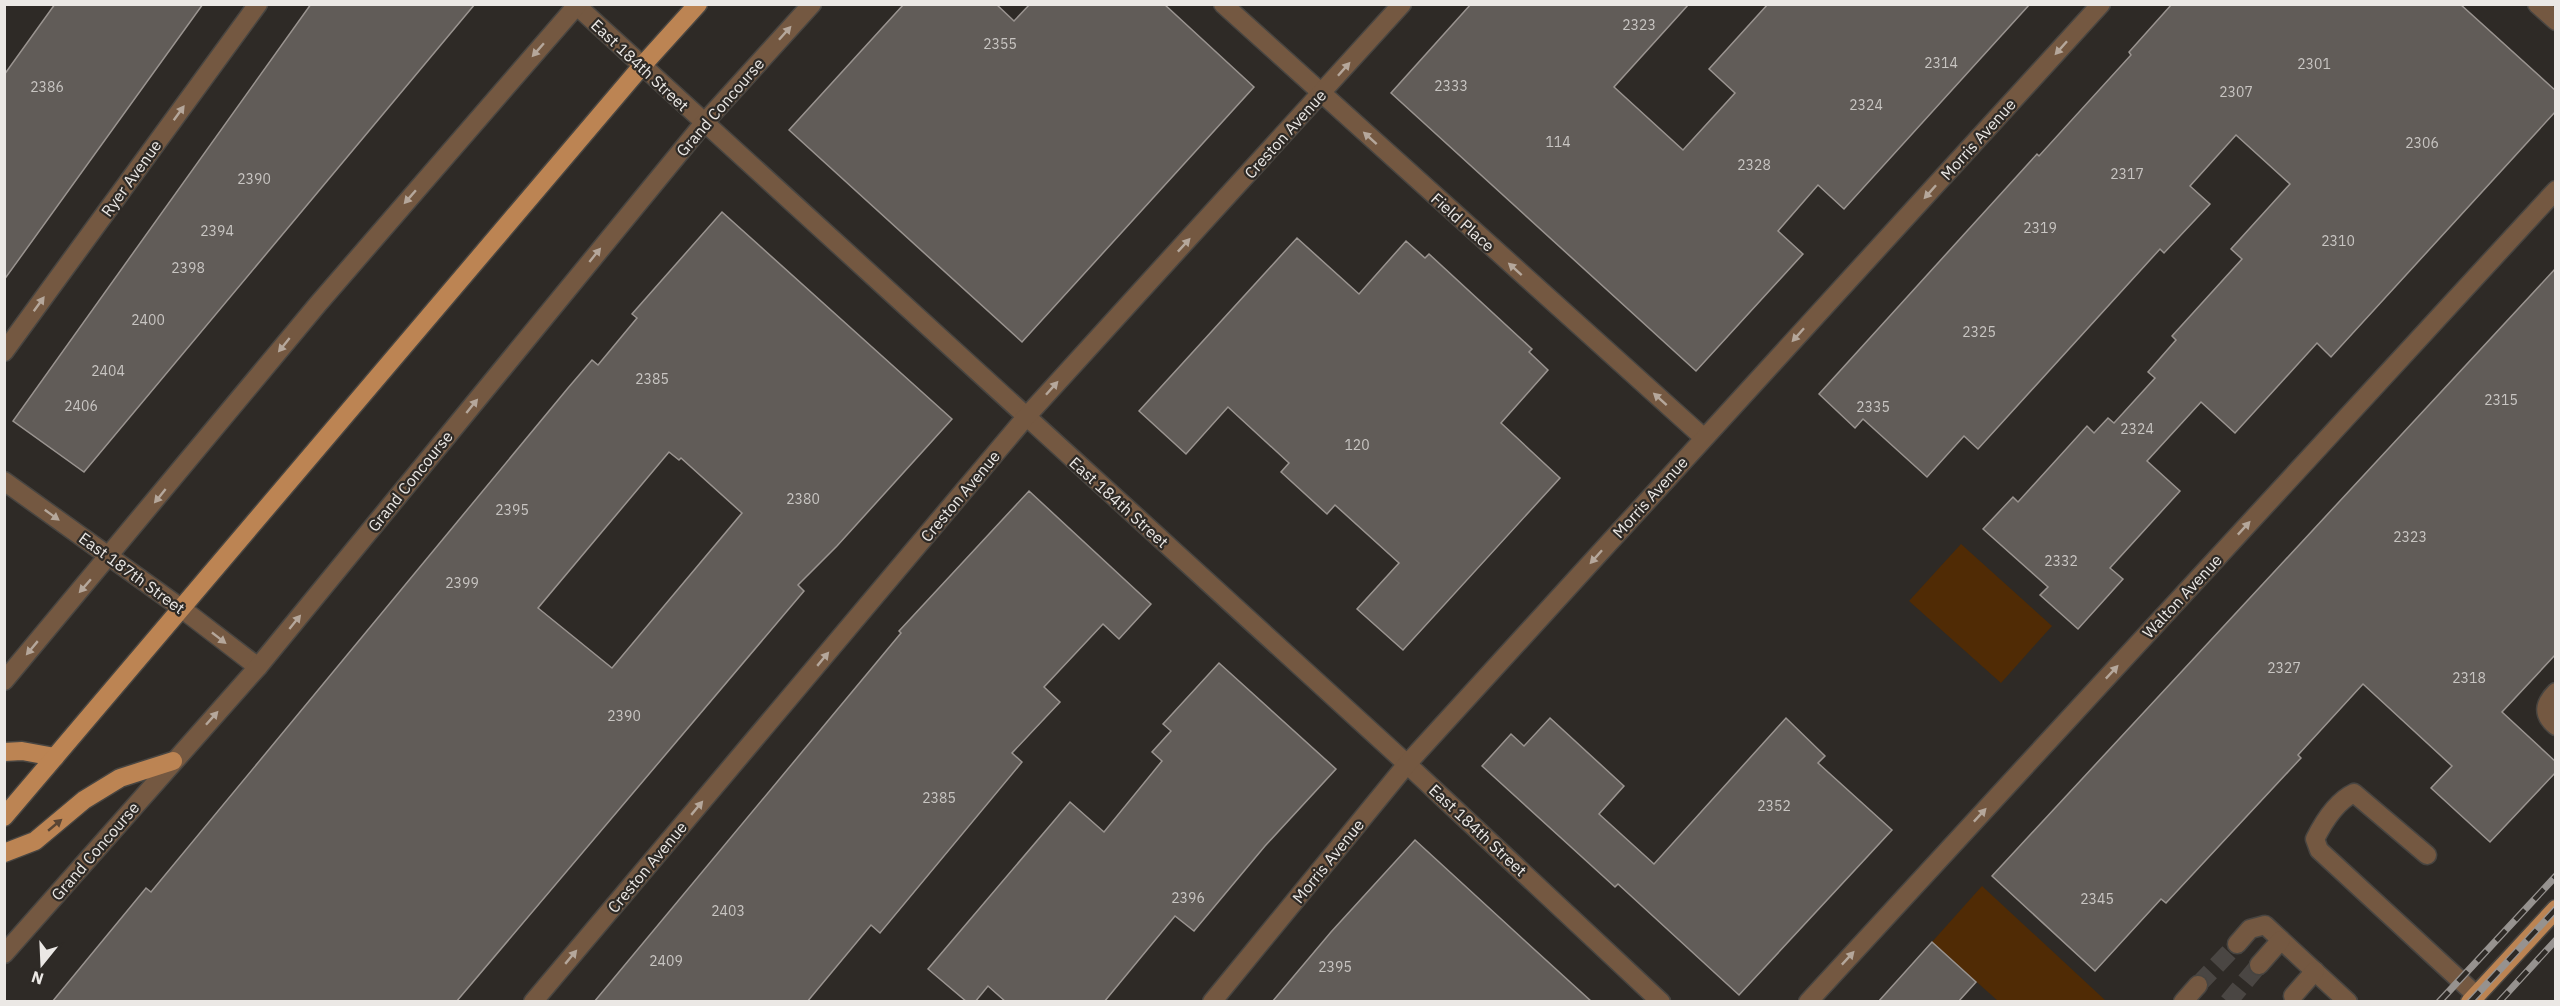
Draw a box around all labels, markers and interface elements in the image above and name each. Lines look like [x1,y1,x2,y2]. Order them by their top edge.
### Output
street label: East 184th Street [587,15,693,115]
house number: 2323 [1622,16,1656,34]
one-way arrow [778,26,792,41]
house number: 2355 [983,35,1017,53]
one-way arrow [2054,40,2068,55]
one-way arrow [532,42,545,57]
street label: Grand Concourse [672,53,768,160]
house number: 2314 [1924,54,1958,72]
house number: 2301 [2297,55,2331,73]
one-way arrow [1336,63,1350,77]
house number: 2333 [1434,77,1468,95]
house number: 2386 [30,78,64,96]
house number: 2307 [2219,83,2253,101]
street label: Creston Avenue [1240,85,1330,183]
street label: Morris Avenue [1936,94,2020,184]
house number: 2324 [1849,96,1883,114]
one-way arrow [173,106,185,122]
one-way arrow [1363,132,1377,146]
house number: 114 [1545,133,1571,151]
house number: 2306 [2405,134,2439,152]
street label: Ryer Avenue [96,136,166,220]
house number: 2328 [1737,156,1771,174]
house number: 2317 [2110,165,2144,183]
house number: 2390 [237,170,271,188]
one-way arrow [1923,184,1937,198]
street label: Field Place [1427,188,1499,256]
one-way arrow [404,189,417,204]
house number: 2319 [2023,219,2057,237]
house number: 2394 [200,222,234,240]
house number: 2310 [2321,232,2355,250]
one-way arrow [1177,237,1191,252]
one-way arrow [589,247,602,263]
house number: 2398 [171,259,205,277]
one-way arrow [1508,263,1523,276]
one-way arrow [33,297,45,313]
house number: 2400 [131,311,165,329]
house number: 2325 [1962,323,1996,341]
one-way arrow [1791,328,1805,343]
one-way arrow [278,338,290,353]
house number: 2404 [91,362,125,380]
house number: 2385 [635,370,669,388]
one-way arrow [1045,381,1058,396]
house number: 2315 [2484,391,2518,409]
one-way arrow [1653,393,1668,406]
house number: 2406 [64,397,98,415]
one-way arrow [465,398,478,414]
house number: 2335 [1856,398,1890,416]
house number: 2324 [2120,420,2154,438]
street label: Grand Concourse [363,426,457,536]
house number: 120 [1344,436,1370,454]
street label: Creston Avenue [916,446,1004,546]
street label: East 184th Street [1065,452,1173,552]
street label: Morris Avenue [1608,452,1692,542]
one-way arrow [154,488,167,503]
house number: 2380 [786,490,820,508]
house number: 2395 [495,501,529,519]
one-way arrow [43,509,59,521]
one-way arrow [2237,521,2251,536]
street label: East 187th Street [75,528,189,618]
house number: 2323 [2393,528,2427,546]
one-way arrow [1590,549,1603,564]
street label: Walton Avenue [2138,550,2226,642]
house number: 2332 [2044,552,2078,570]
house number: 2399 [445,574,479,592]
one-way arrow [78,578,91,594]
one-way arrow [288,614,301,630]
one-way arrow [212,631,227,643]
one-way arrow [26,640,39,655]
one-way arrow [816,651,829,667]
house number: 2327 [2267,659,2301,677]
one-way arrow [2105,664,2119,679]
house number: 2318 [2452,669,2486,687]
house number: 2390 [607,707,641,725]
one-way arrow [205,711,218,726]
street label: East 184th Street [1425,780,1531,880]
house number: 2385 [922,789,956,807]
street label: Grand Concourse [47,797,143,904]
house number: 2352 [1757,797,1791,815]
one-way arrow [690,801,703,816]
one-way arrow [1973,808,1986,823]
street label: Morris Avenue [1288,815,1368,907]
street label: Creston Avenue [603,817,691,917]
one-way arrow [47,819,62,832]
house number: 2396 [1171,889,1205,907]
house number: 2345 [2080,890,2114,908]
house number: 2403 [711,902,745,920]
north arrow [12,934,72,994]
one-way arrow [564,950,577,965]
one-way arrow [1841,951,1855,966]
house number: 2409 [649,952,683,970]
house number: 2395 [1318,958,1352,976]
text: N [29,967,46,990]

